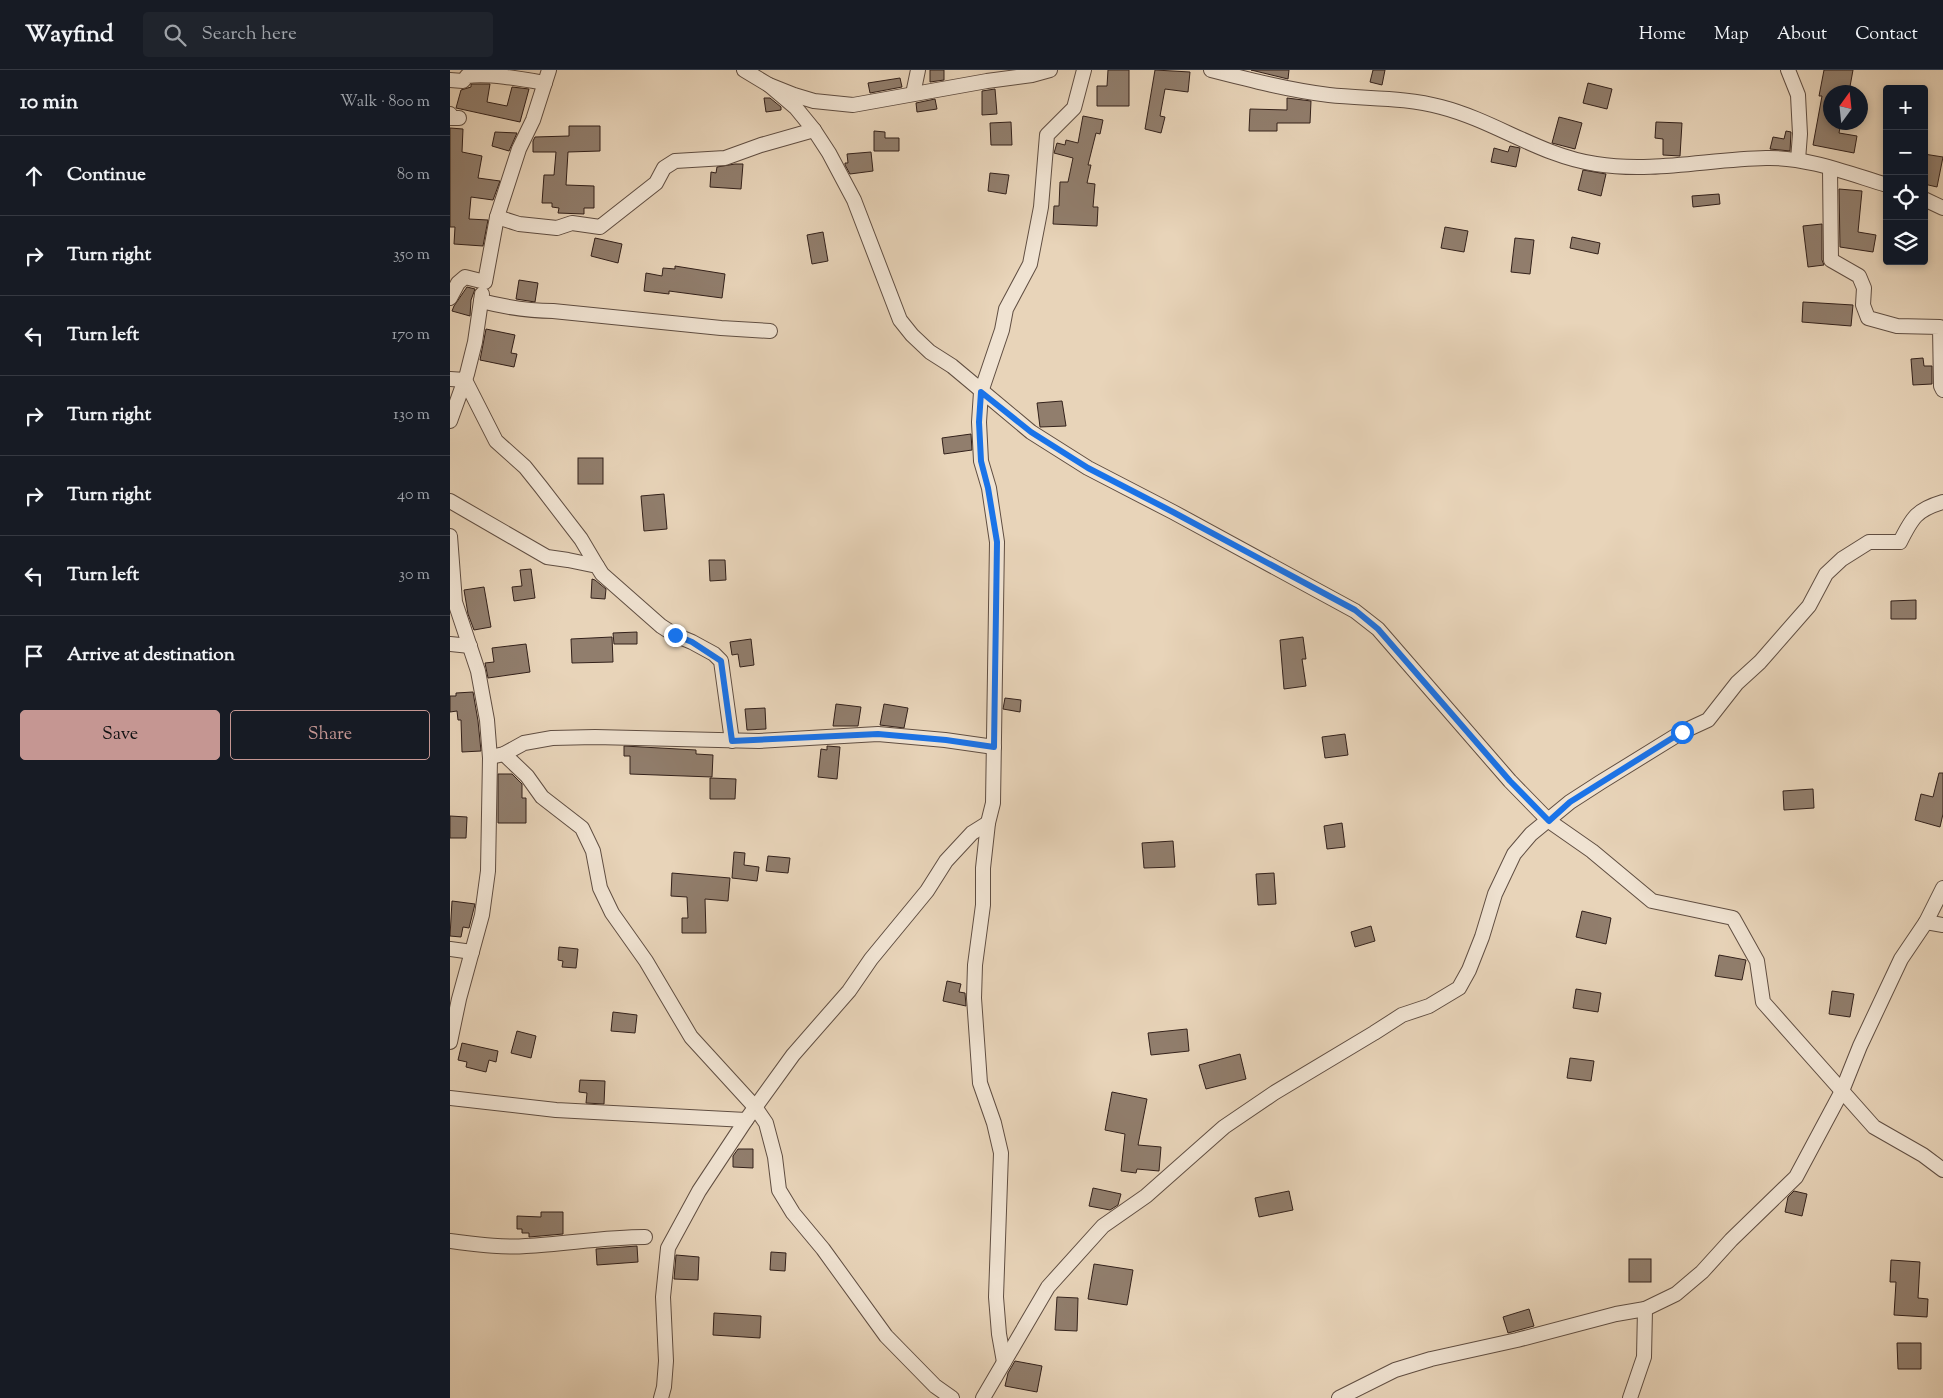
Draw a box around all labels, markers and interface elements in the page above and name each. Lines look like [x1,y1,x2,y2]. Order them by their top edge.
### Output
search box [143,12,493,57]
text: Wayfind [25,18,113,52]
icon: search [161,21,189,49]
text: Search here [201,21,297,48]
text: Home [1639,22,1686,48]
text: Map [1714,22,1749,48]
text: About [1777,22,1827,48]
text: Contact [1855,22,1918,48]
north arrow [1823,85,1868,130]
map controls [1883,85,1928,265]
button: + [1883,85,1928,130]
text: 10 min [20,88,78,118]
text: Walk · 800 m [340,91,430,114]
button: − [1883,130,1928,175]
icon: ahead [20,162,48,190]
text: Continue [67,162,146,189]
text: 80 m [397,164,430,187]
button: locate [1883,175,1928,220]
button: layers [1883,220,1928,265]
icon: right [20,242,48,270]
text: Turn right [67,242,151,269]
text: 350 m [393,244,430,267]
icon: left [20,322,48,350]
text: Turn left [67,322,139,349]
text: 170 m [392,324,430,347]
icon: right [20,402,48,430]
text: Turn right [67,402,151,429]
text: 130 m [393,404,430,427]
icon: right [20,482,48,510]
text: Turn right [67,482,151,509]
text: 40 m [397,484,430,507]
icon: left [20,562,48,590]
text: Turn left [67,562,139,589]
text: 30 m [399,564,430,587]
route end [664,624,687,647]
icon: arrive [20,642,48,670]
text: Arrive at destination [67,642,235,669]
button: Save [20,710,220,760]
button: Share [230,710,430,760]
route start [1671,721,1694,744]

